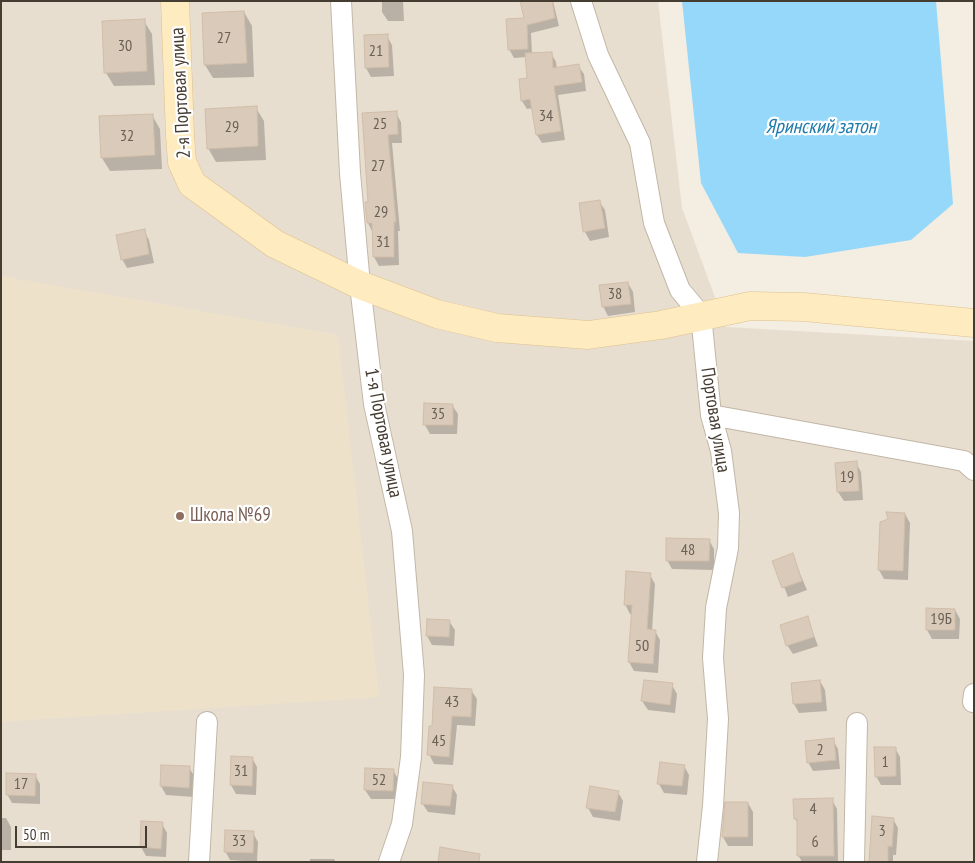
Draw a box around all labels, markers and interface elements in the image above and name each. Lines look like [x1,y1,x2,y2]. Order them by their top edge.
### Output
street label: 2-я Портовая улица [166,27,196,159]
house number: 27 [217,28,231,48]
house number: 30 [118,36,132,56]
house number: 21 [369,41,383,61]
house number: 34 [539,106,553,126]
house number: 25 [373,114,387,134]
water label: Яринский затон [766,115,876,139]
house number: 29 [225,117,239,137]
house number: 32 [120,126,134,146]
house number: 27 [371,156,385,176]
house number: 29 [374,202,388,222]
house number: 31 [376,232,390,252]
house number: 38 [608,284,622,304]
street label: 1-я Портовая улица [359,366,407,500]
street label: Портовая улица [695,366,735,474]
house number: 35 [431,404,445,424]
house number: 19 [840,467,854,487]
place label: Школа №69 [190,505,271,527]
marker: Школа №69 [174,510,186,522]
house number: 48 [681,540,695,560]
house number: 19Б [930,609,952,629]
house number: 50 [635,636,649,656]
house number: 43 [445,692,459,712]
house number: 45 [432,731,446,751]
house number: 2 [816,740,824,760]
house number: 1 [881,752,889,772]
house number: 31 [234,761,248,781]
house number: 52 [372,770,386,790]
house number: 17 [14,774,28,794]
house number: 4 [809,799,817,819]
scale bar [18,816,150,848]
house number: 3 [878,821,886,841]
text: 50 m [23,825,49,844]
house number: 33 [232,831,246,851]
house number: 6 [811,832,819,852]

